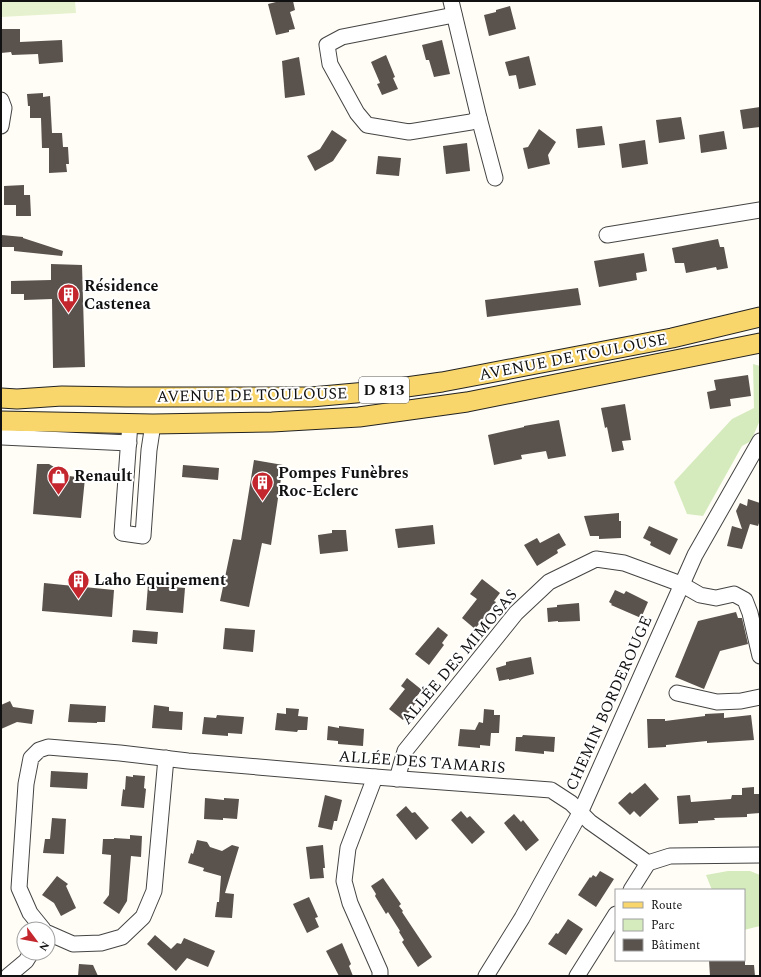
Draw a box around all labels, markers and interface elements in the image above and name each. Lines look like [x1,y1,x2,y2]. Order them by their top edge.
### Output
place label: Résidence Castenea [84,274,159,316]
building icon: Résidence Castenea [55,282,81,315]
street label: AVENUE DE TOULOUSE [477,327,669,387]
road number: D 813 [359,377,409,403]
street label: AVENUE DE TOULOUSE [156,381,348,409]
place label: Pompes Funèbres Roc-Eclerc [278,461,409,503]
shop icon: Renault [46,463,72,496]
place label: Renault [74,464,132,488]
building icon: Pompes Funèbres Roc-Eclerc [249,469,275,502]
building icon: Laho Equipement [65,567,91,600]
place label: Laho Equipement [94,568,226,592]
street label: ALLÉE DES MIMOSAS [395,584,523,730]
street label: CHEMIN BORDEROUGE [560,612,658,794]
street label: ALLÉE DES TAMARIS [338,744,506,780]
legend [615,889,745,961]
text: Route [651,896,682,915]
text: Parc [651,916,675,935]
north arrow [16,921,56,961]
text: Bâtiment [651,936,700,955]
text: N [34,938,54,954]

